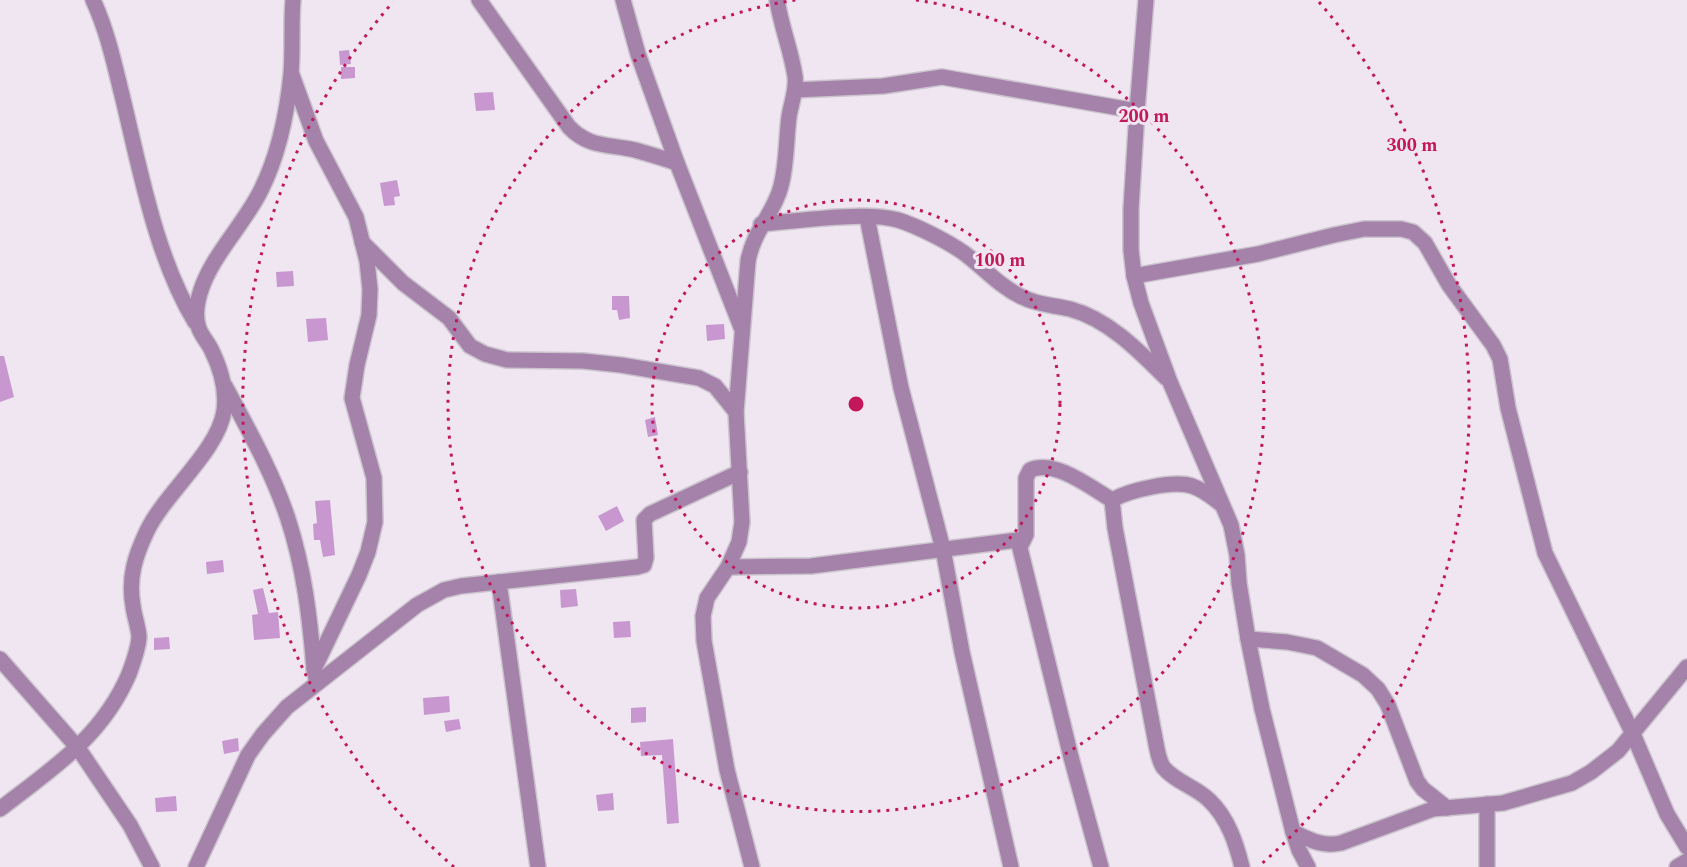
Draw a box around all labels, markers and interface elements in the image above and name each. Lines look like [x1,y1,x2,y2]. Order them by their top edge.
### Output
text: 200 m [1118,103,1170,130]
text: 300 m [1386,132,1438,159]
text: 100 m [974,247,1026,274]
centre of rings [846,394,866,414]

